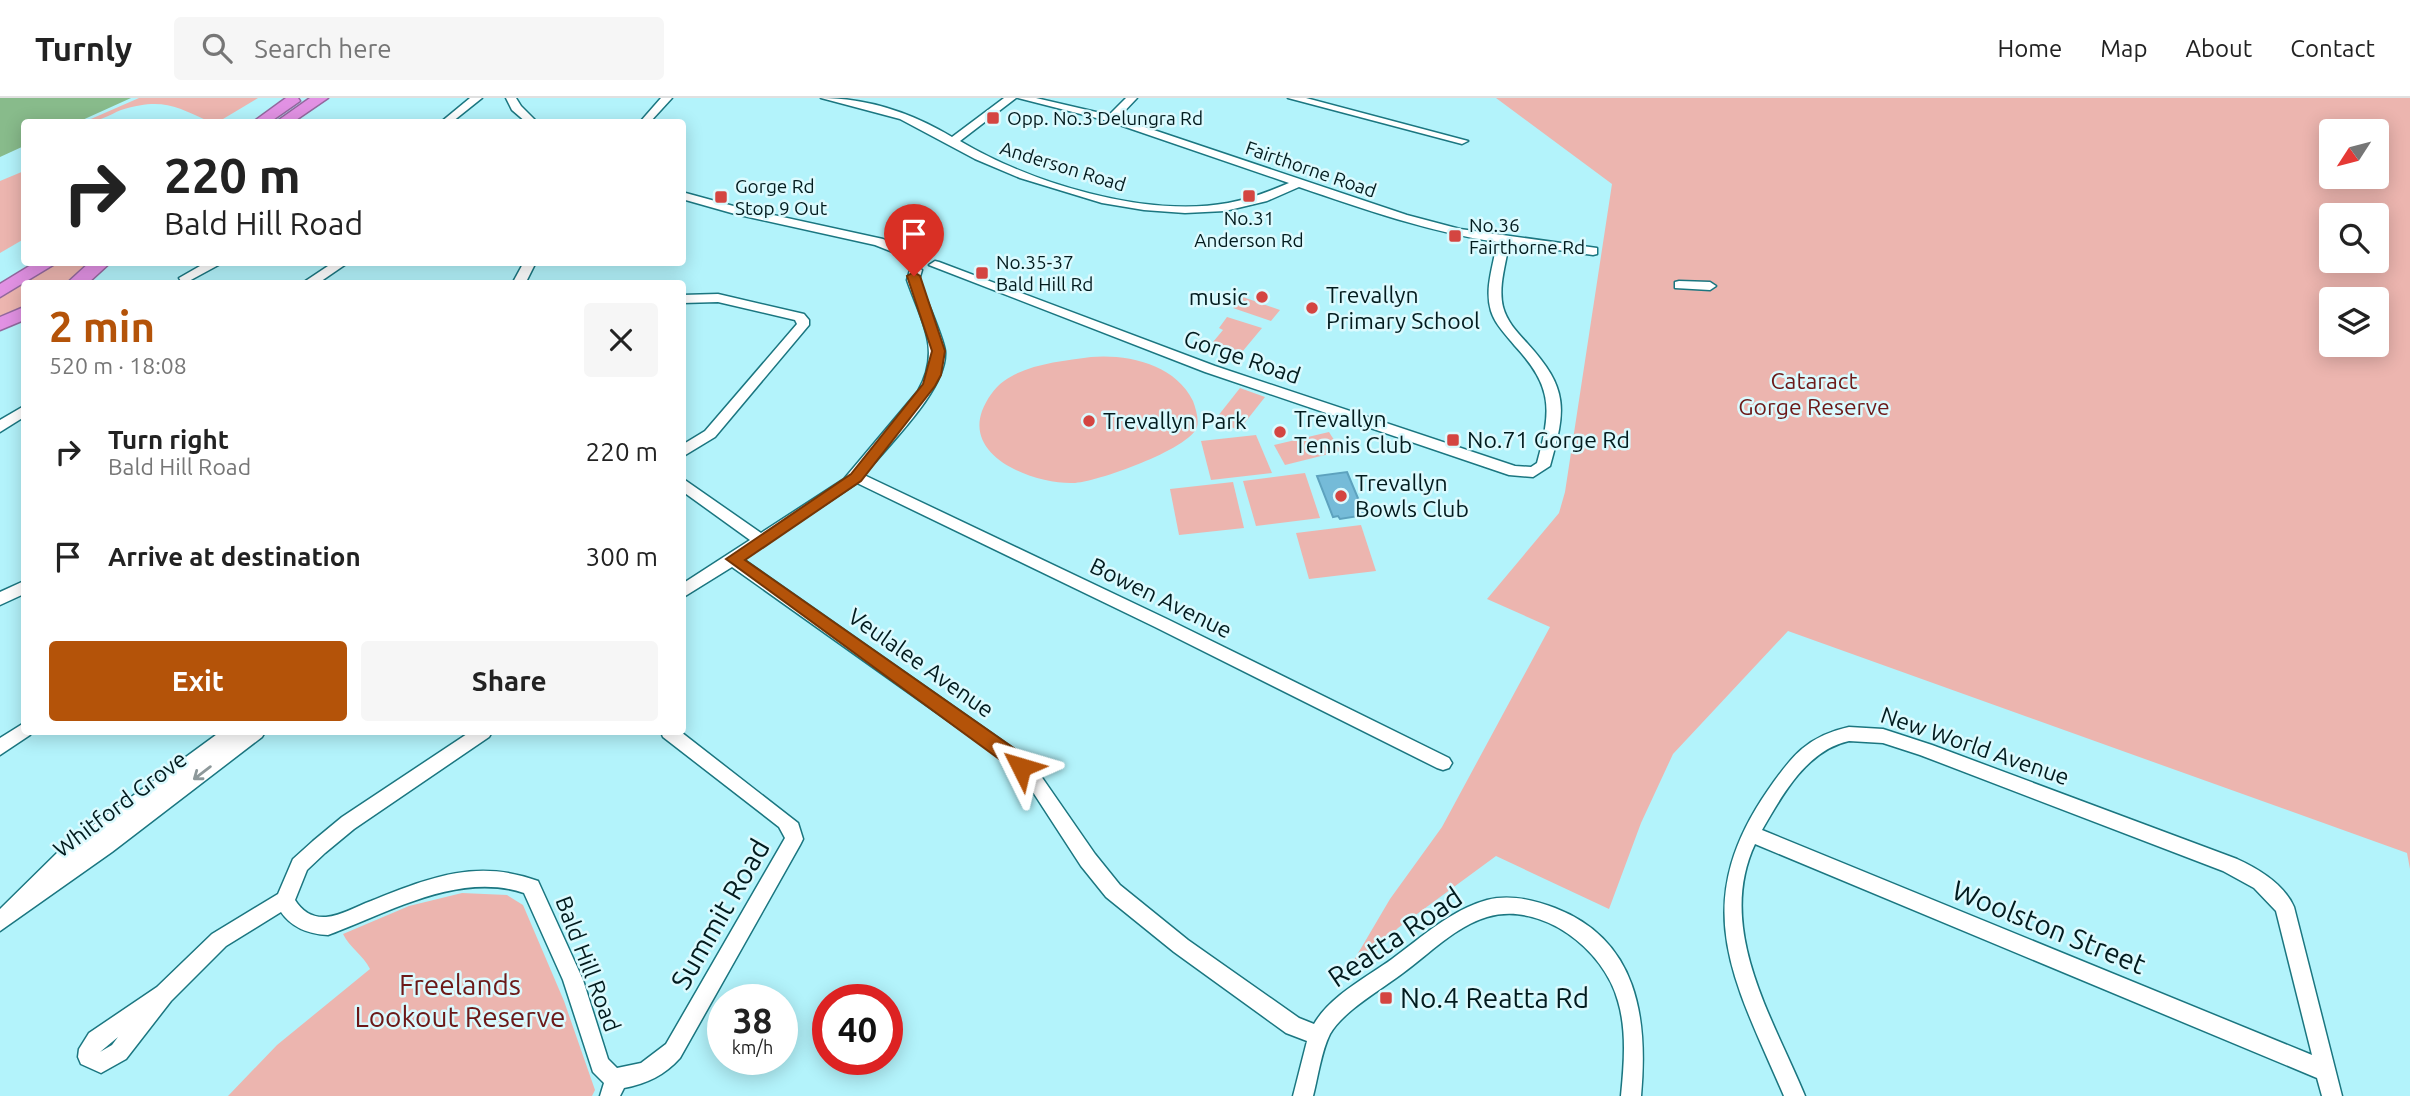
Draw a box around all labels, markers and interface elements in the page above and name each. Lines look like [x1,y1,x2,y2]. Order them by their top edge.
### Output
search box [174,17,664,80]
icon: search [198,29,236,67]
text: Turnly [35,30,132,67]
text: Search here [254,34,392,63]
text: Home [1997,35,2062,62]
text: Map [2100,35,2147,62]
text: About [2185,35,2252,62]
text: Contact [2290,35,2375,62]
place label: Opp. No.3 Delungra Rd [1007,107,1203,129]
marker: Opp. No.3 Delungra Rd [985,110,1001,126]
north arrow [2319,119,2389,189]
map controls [2319,119,2389,357]
street label: Anderson Road [997,136,1129,196]
street label: Fairthorne Road [1243,136,1379,202]
icon: right [49,147,140,238]
text: 220 m [164,147,301,202]
place label: Gorge Rd Stop 9 Out [735,175,828,219]
marker: No.31 Anderson Rd [1241,188,1257,204]
marker: Gorge Rd Stop 9 Out [713,189,729,205]
button: search [2319,203,2389,273]
pin [884,204,944,276]
text: Bald Hill Road [164,205,363,241]
place label: No.31 Anderson Rd [1194,207,1304,251]
place label: No.36 Fairthorne Rd [1469,214,1585,258]
icon: arrive [895,215,933,253]
marker: No.36 Fairthorne Rd [1447,228,1463,244]
place label: No.35-37 Bald Hill Rd [996,251,1093,295]
marker: No.35-37 Bald Hill Rd [974,265,990,281]
place label: Trevallyn Primary School [1326,282,1480,333]
place label: music [1189,284,1248,309]
button: layers [2319,287,2389,357]
marker: music [1254,289,1270,305]
marker: Trevallyn Primary School [1304,300,1320,316]
text: 2 min [49,303,155,350]
button: close [584,303,658,377]
street label: Gorge Road [1181,325,1304,388]
text: 520 m · 18:08 [49,353,187,378]
park label: Cataract Gorge Reserve [1738,368,1890,419]
place label: Trevallyn Tennis Club [1294,406,1412,457]
place label: Trevallyn Park [1103,408,1247,433]
marker: Trevallyn Park [1081,413,1097,429]
marker: Trevallyn Tennis Club [1272,424,1288,440]
text: Turn right [108,425,229,454]
place label: No.71 Gorge Rd [1467,427,1630,452]
marker: No.71 Gorge Rd [1445,432,1461,448]
icon: right [49,433,87,471]
text: 220 m [586,437,658,466]
text: Bald Hill Road [108,454,251,479]
place label: Trevallyn Bowls Club [1355,470,1469,521]
marker: Trevallyn Bowls Club [1333,488,1349,504]
icon: arrive [49,538,87,576]
text: Arrive at destination [108,542,361,571]
text: 300 m [586,542,658,571]
street label: Bowen Avenue [1086,552,1236,643]
street label: Veulalee Avenue [844,603,999,722]
button: Exit [49,641,347,721]
button: Share [361,641,658,721]
street label: New World Avenue [1878,702,2073,790]
position arrow [984,730,1058,804]
street label: Whitford Grove [48,746,191,862]
one-way arrow [193,765,212,780]
street label: Summit Road [664,833,775,994]
street label: Woolston Street [1948,874,2150,979]
street label: Reatta Road [1322,881,1467,993]
street label: Bald Hill Road [551,893,626,1035]
park label: Freelands Lookout Reserve [354,969,566,1032]
place label: No.4 Reatta Rd [1400,982,1589,1013]
speed limit sign: 40 [812,984,903,1075]
marker: No.4 Reatta Rd [1378,990,1394,1006]
text: 38 [733,1000,772,1040]
text: km/h [732,1037,773,1057]

